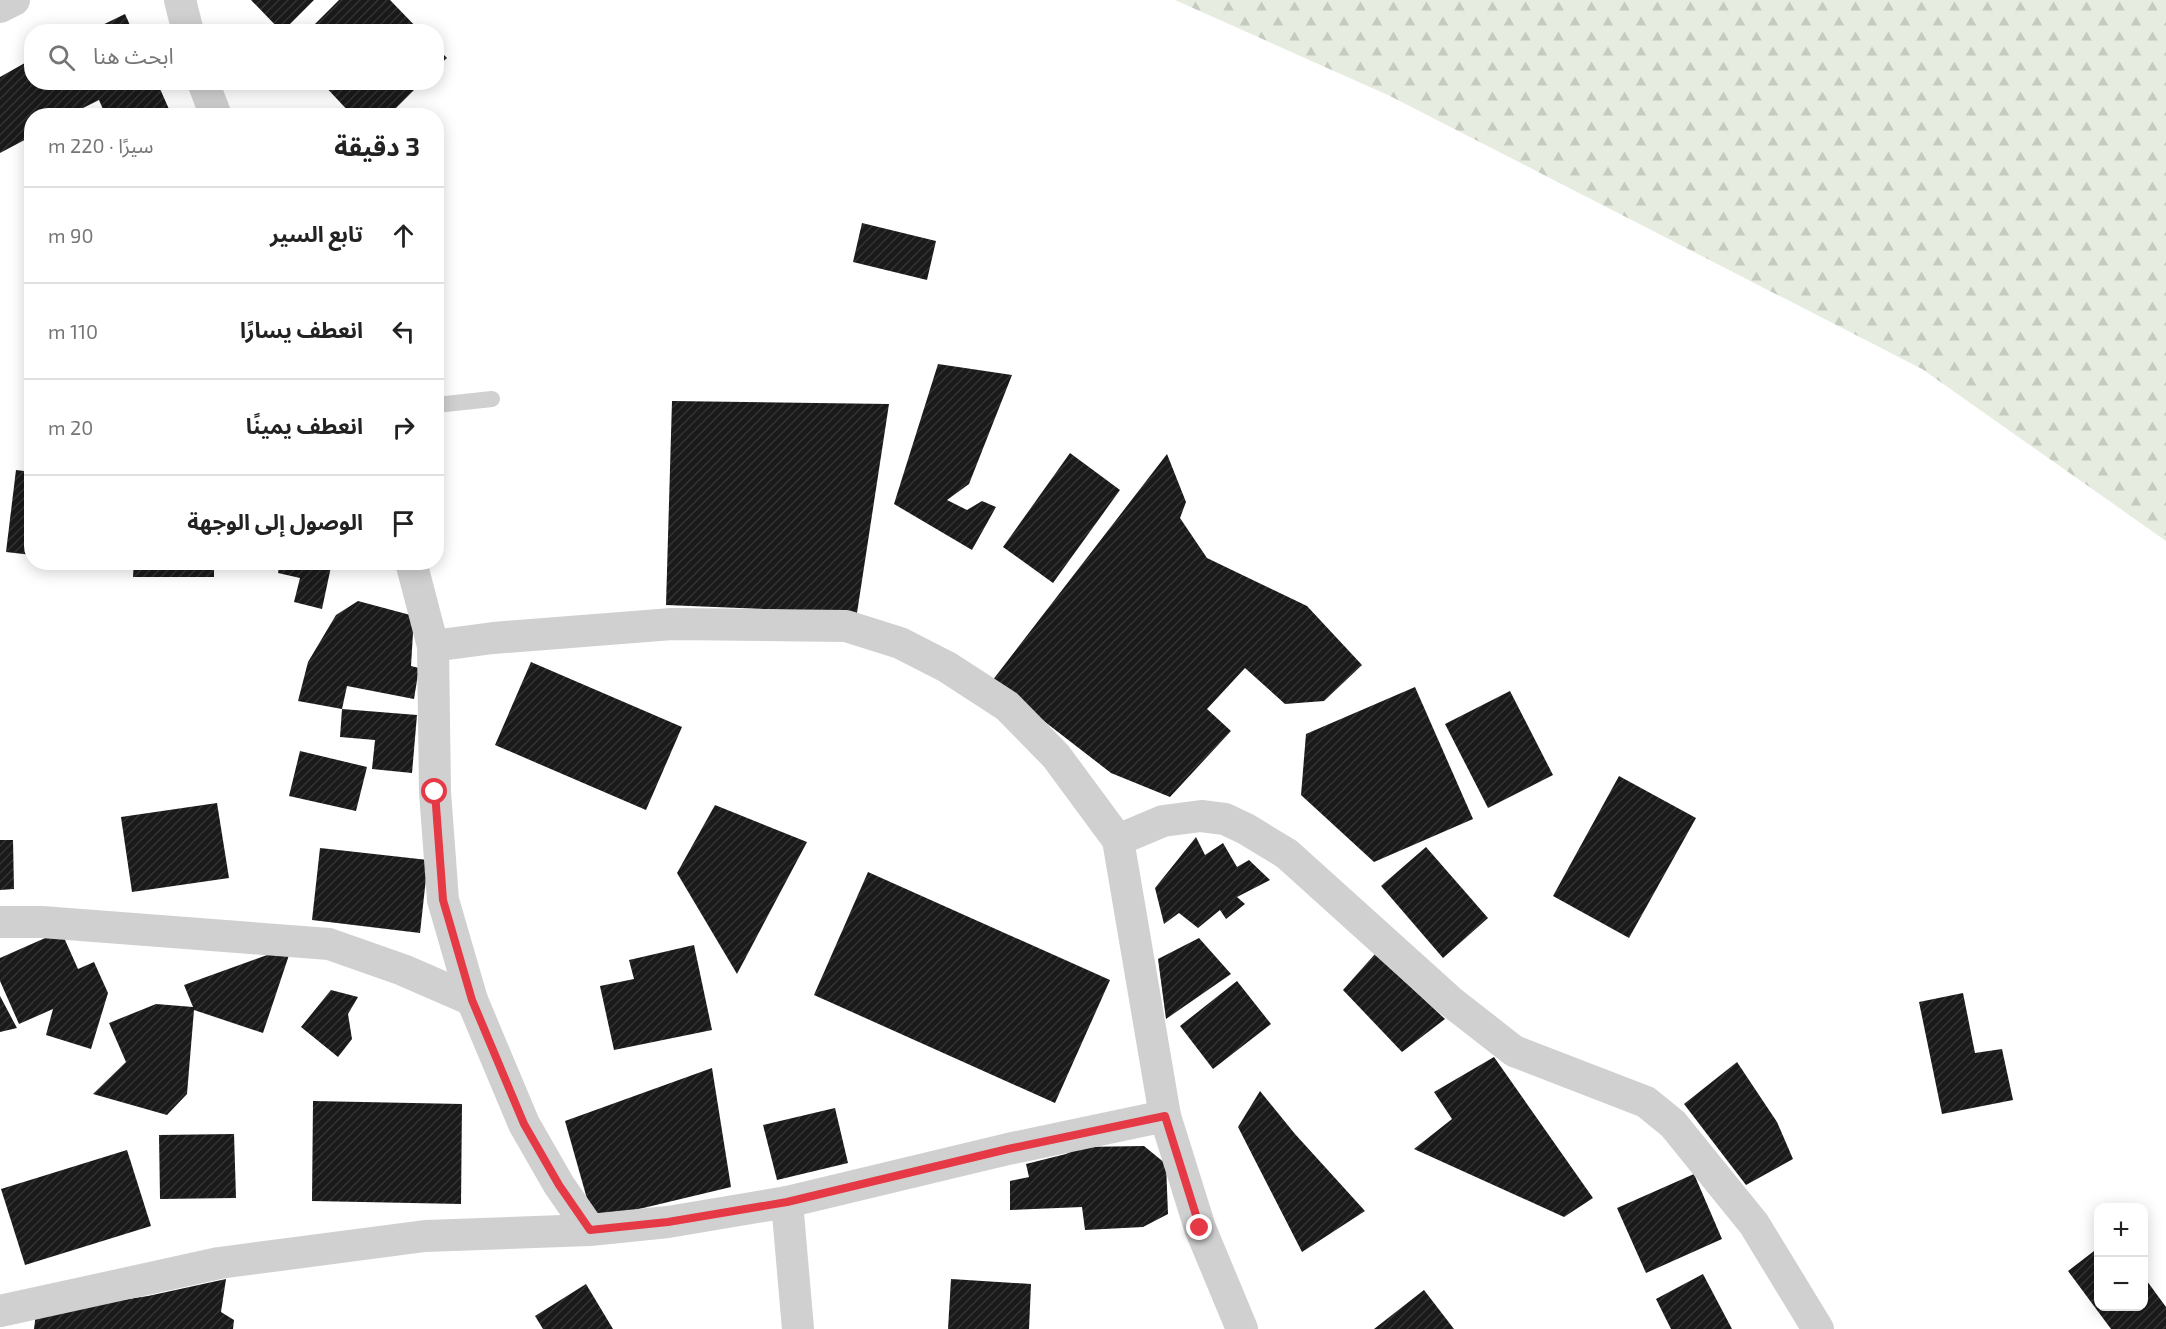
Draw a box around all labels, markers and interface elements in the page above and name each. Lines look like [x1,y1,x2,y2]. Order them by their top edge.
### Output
search box [24,24,444,90]
icon: search [45,41,78,74]
text: ابحث هنا [93,42,174,68]
text: 3 دقيقة [334,130,420,161]
text: سيرًا · 220 m [48,133,154,157]
icon: ahead [387,219,420,252]
text: تابع السير [270,220,363,246]
text: 90 m [48,223,94,247]
icon: left [387,315,420,348]
text: انعطف يسارًا [240,316,363,342]
text: 110 m [48,319,98,343]
icon: right [387,411,420,444]
text: انعطف يمينًا [246,412,363,438]
text: 20 m [48,415,93,439]
icon: arrive [387,507,420,540]
text: الوصول إلى الوجهة [187,508,363,534]
route start [421,778,447,804]
map controls [2094,1203,2148,1311]
button: + [2094,1203,2148,1257]
route end [1186,1214,1212,1240]
button: − [2094,1257,2148,1311]

